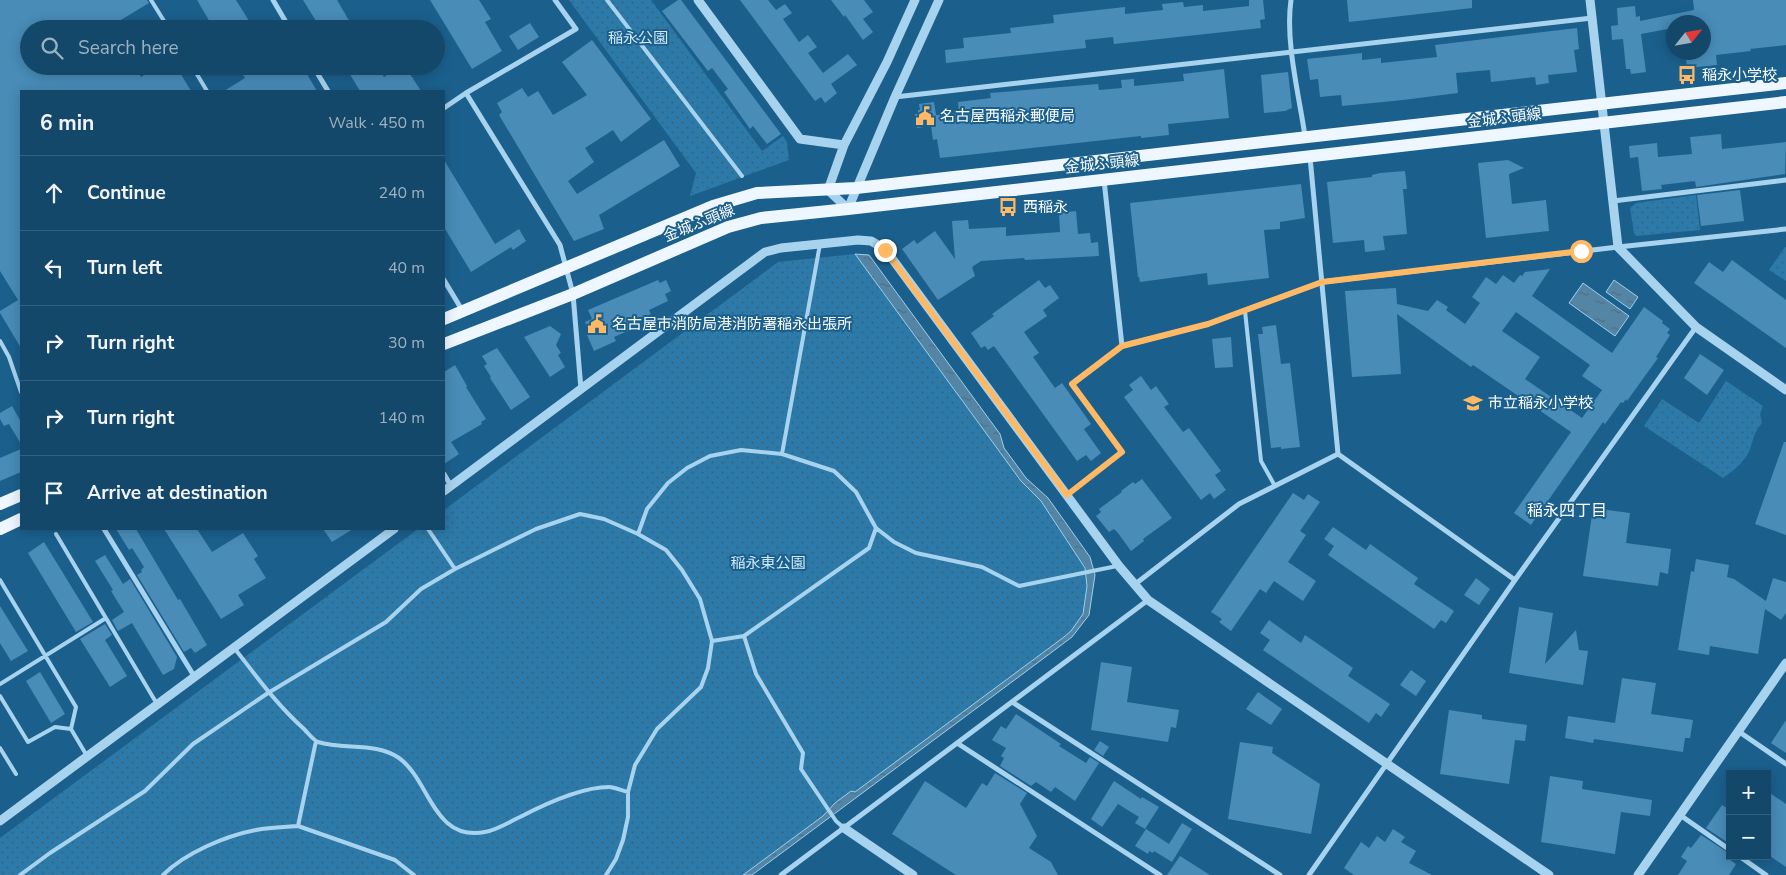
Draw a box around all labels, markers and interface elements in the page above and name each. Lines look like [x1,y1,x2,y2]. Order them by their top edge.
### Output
north arrow [1666,15,1711,60]
search box [20,20,445,75]
park label: 稲永公園 [608,28,668,48]
icon: search [38,34,66,62]
text: Search here [78,35,179,61]
bus stop icon: 稲永小学校 [1676,64,1698,86]
place label: 稲永小学校 [1702,65,1777,85]
street label: 金城ふ頭線 [1466,104,1542,132]
public building icon: 名古屋西稲永郵便局 [914,105,936,127]
place label: 名古屋西稲永郵便局 [940,106,1075,126]
text: 6 min [40,109,94,137]
text: Walk · 450 m [329,112,425,134]
street label: 金城ふ頭線 [1064,150,1140,178]
icon: ahead [40,179,68,207]
text: Continue [87,180,166,206]
text: 240 m [378,182,425,204]
bus stop icon: 西稲永 [997,196,1019,218]
place label: 西稲永 [1023,197,1068,217]
street label: 金城ふ頭線 [660,200,738,246]
route end [874,239,897,262]
route start [1570,240,1593,263]
icon: left [40,254,68,282]
text: Turn left [87,255,162,281]
text: 40 m [388,257,425,279]
public building icon: 名古屋市消防局港消防署稲永出張所 [586,313,608,335]
place label: 名古屋市消防局港消防署稲永出張所 [612,314,852,334]
icon: right [40,329,68,357]
text: Turn right [87,330,174,356]
text: 30 m [388,332,425,354]
school or university icon: 市立稲永小学校 [1462,392,1484,414]
place label: 市立稲永小学校 [1488,393,1593,413]
icon: right [40,404,68,432]
text: Turn right [87,405,174,431]
text: 140 m [378,407,425,429]
icon: arrive [40,479,68,507]
text: Arrive at destination [87,480,268,506]
district label: 稲永四丁目 [1527,500,1607,522]
park label: 稲永東公園 [730,553,806,573]
map controls [1726,770,1771,860]
button: + [1726,770,1771,815]
button: − [1726,815,1771,860]

